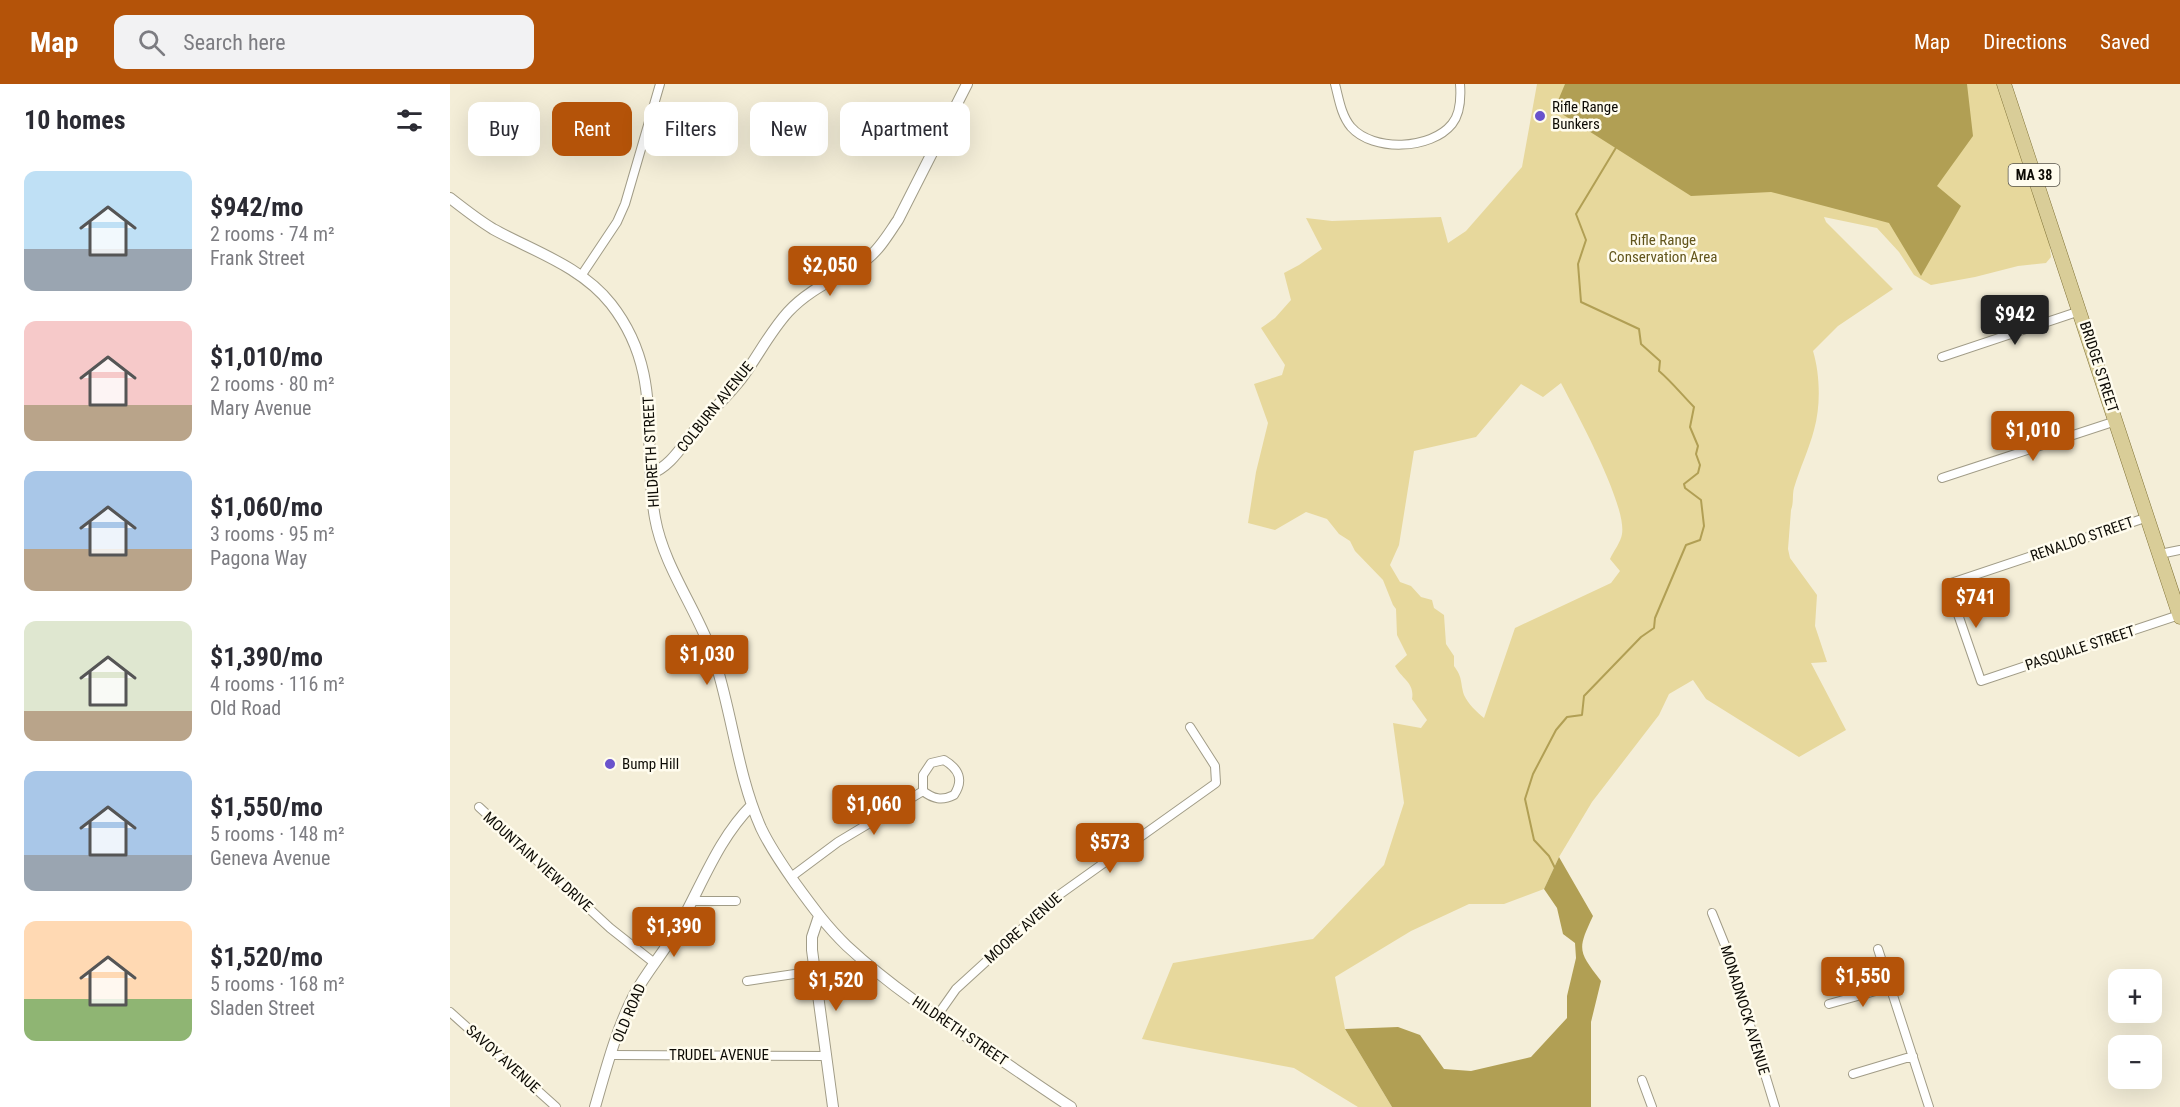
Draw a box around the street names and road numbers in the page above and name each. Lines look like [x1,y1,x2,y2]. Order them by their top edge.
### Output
road number: MA 38 [2008,164,2060,186]
street label: BRIDGE STREET [2076,319,2122,415]
street label: COLBURN AVENUE [673,358,757,456]
street label: HILDRETH STREET [639,396,663,508]
street label: RENALDO STREET [2028,513,2136,565]
street label: PASQUALE STREET [2023,622,2137,674]
street label: MOUNTAIN VIEW DRIVE [480,808,596,916]
street label: MOORE AVENUE [981,889,1065,967]
street label: MONADNOCK AVENUE [1717,943,1773,1077]
street label: OLD ROAD [609,981,649,1045]
street label: HILDRETH STREET [909,992,1011,1070]
street label: SAVOY AVENUE [462,1021,544,1097]
street label: TRUDEL AVENUE [669,1046,769,1064]

